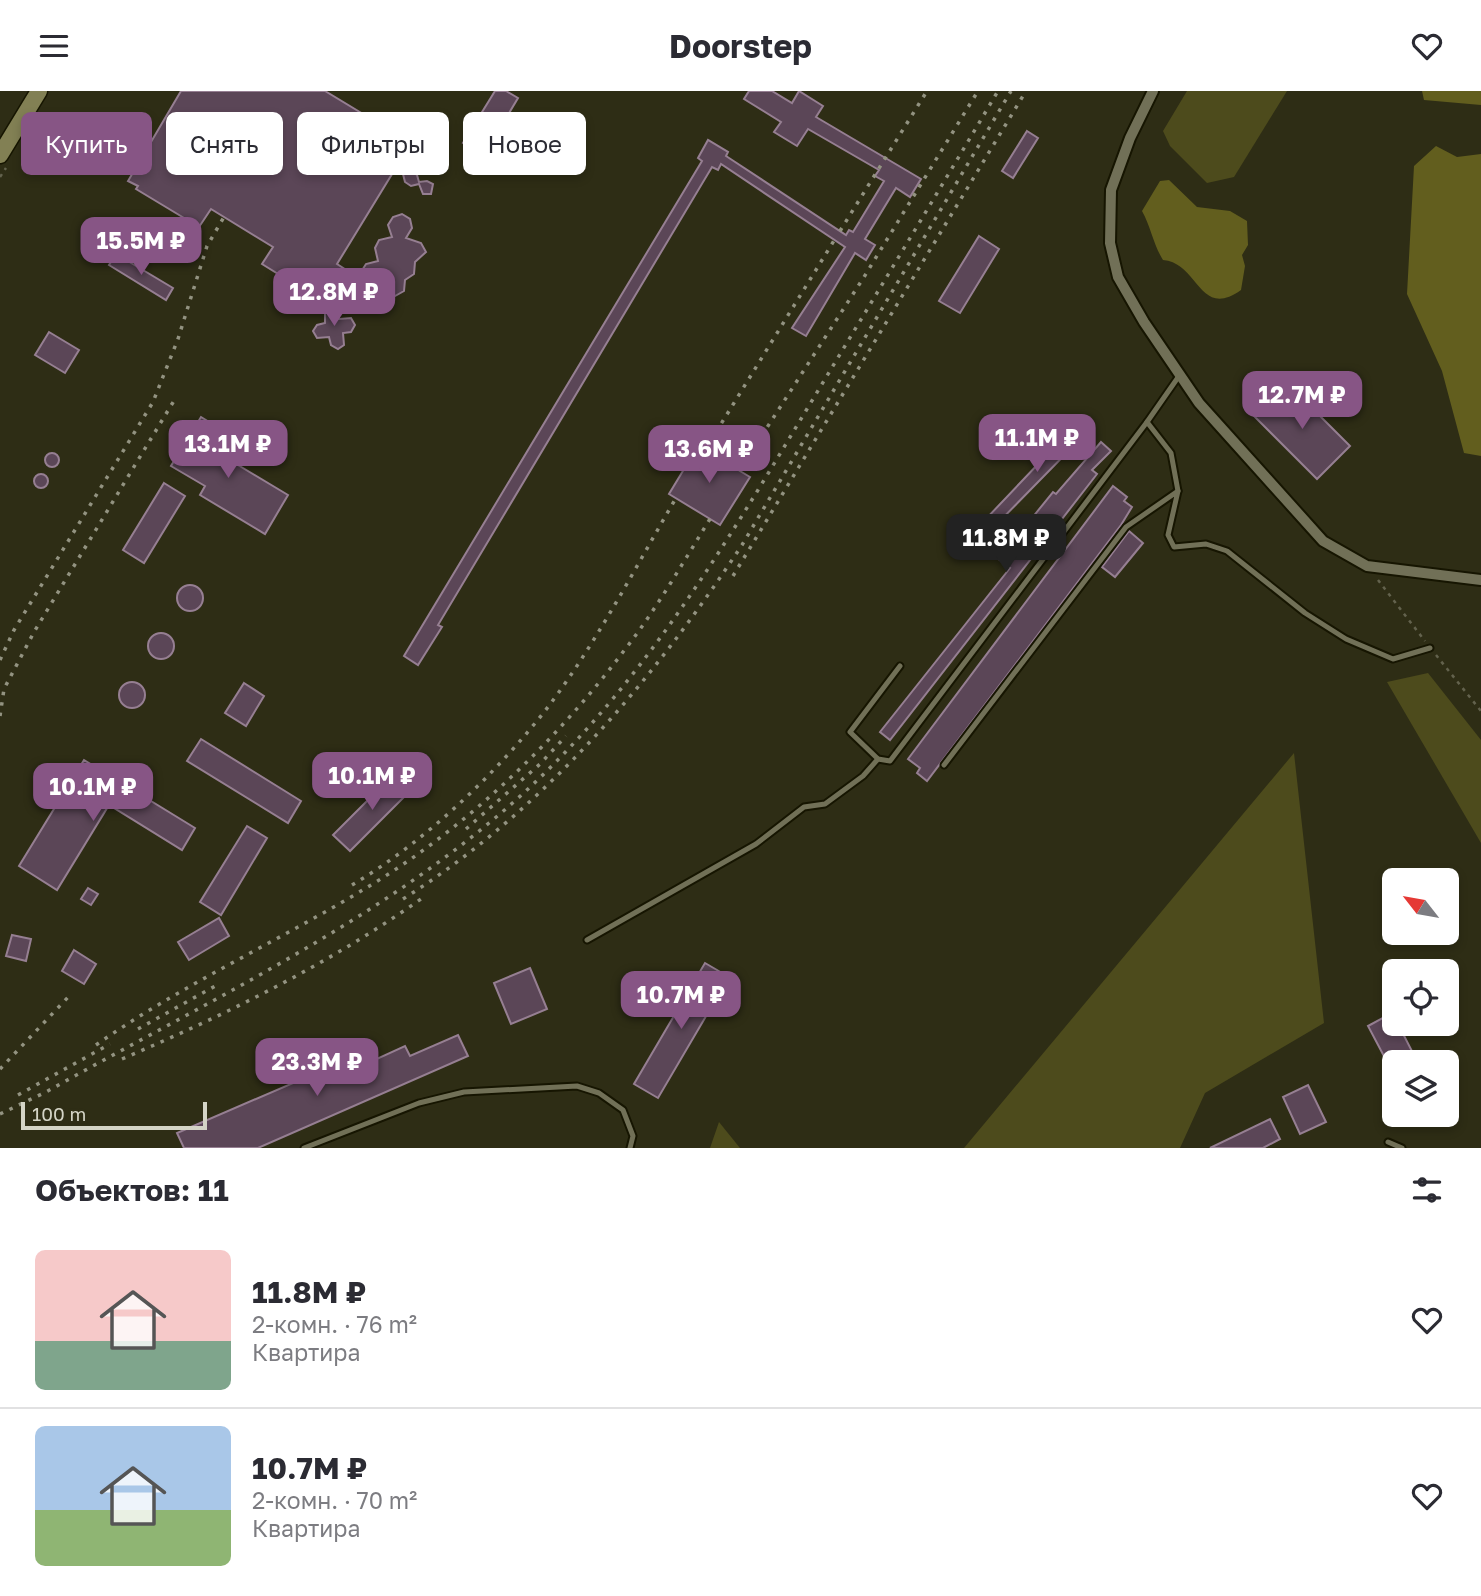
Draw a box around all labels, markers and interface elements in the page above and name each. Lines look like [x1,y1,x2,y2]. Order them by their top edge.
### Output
icon: menu [35,27,73,65]
text: Doorstep [669,27,812,65]
icon: heart [1408,27,1446,65]
chip: Купить [21,112,152,175]
chip: Снять [166,112,283,175]
chip: Фильтры [297,112,449,175]
chip: Новое [463,112,586,175]
pin: 15.5M ₽ [76,218,206,277]
text: 15.5M ₽ [96,226,186,254]
pin: 12.8M ₽ [269,268,399,328]
text: 12.8M ₽ [289,277,379,305]
pin: 12.7M ₽ [1237,371,1367,431]
text: 12.7M ₽ [1258,380,1346,408]
pin: 11.1M ₽ [972,415,1102,474]
pin: 13.1M ₽ [163,421,293,480]
text: 11.1M ₽ [995,423,1079,451]
pin: 13.6M ₽ [644,425,774,485]
text: 13.1M ₽ [185,429,271,457]
text: 13.6M ₽ [664,434,754,462]
pin: 11.8M ₽ [941,515,1071,574]
text: 11.8M ₽ [962,523,1050,551]
pin: 10.1M ₽ [307,753,437,812]
text: 10.1M ₽ [328,761,416,789]
pin: 10.1M ₽ [28,763,158,823]
text: 10.1M ₽ [49,772,137,800]
north arrow [1382,868,1460,945]
map controls [1382,868,1459,1127]
button: locate [1382,959,1459,1036]
pin: 10.7M ₽ [616,971,746,1031]
text: 10.7M ₽ [637,980,725,1008]
pin: 23.3M ₽ [252,1039,382,1098]
text: 23.3M ₽ [271,1047,363,1075]
button: layers [1382,1050,1459,1127]
scale bar [21,1099,206,1131]
text: 100 m [32,1102,86,1125]
icon: filters [1408,1171,1446,1209]
text: Объектов: 11 [35,1172,229,1208]
text: 11.8M ₽ [252,1274,366,1310]
icon: home [91,1278,175,1362]
icon: heart [1408,1301,1446,1339]
text: 2-комн. · 76 m² [252,1310,417,1338]
text: Квартира [252,1338,360,1366]
text: 10.7M ₽ [252,1450,367,1486]
icon: home [91,1454,175,1538]
icon: heart [1408,1477,1446,1515]
text: 2-комн. · 70 m² [252,1486,417,1514]
text: Квартира [252,1514,360,1542]

